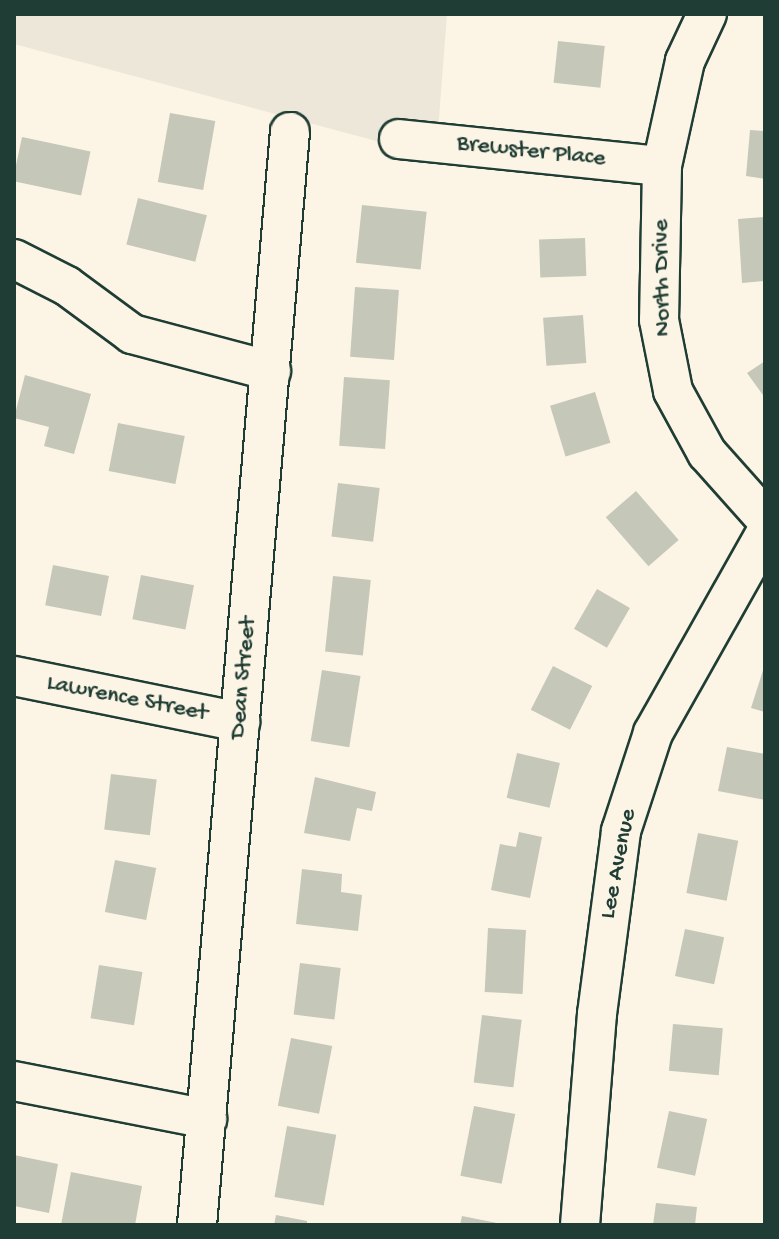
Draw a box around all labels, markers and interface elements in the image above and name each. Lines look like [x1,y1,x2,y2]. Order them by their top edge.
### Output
street label: Brewster Place [455,130,607,174]
street label: North Drive [648,219,678,337]
street label: Dean Street [224,616,264,740]
street label: Lawrence Street [44,669,210,729]
street label: Lee Avenue [594,807,644,921]

